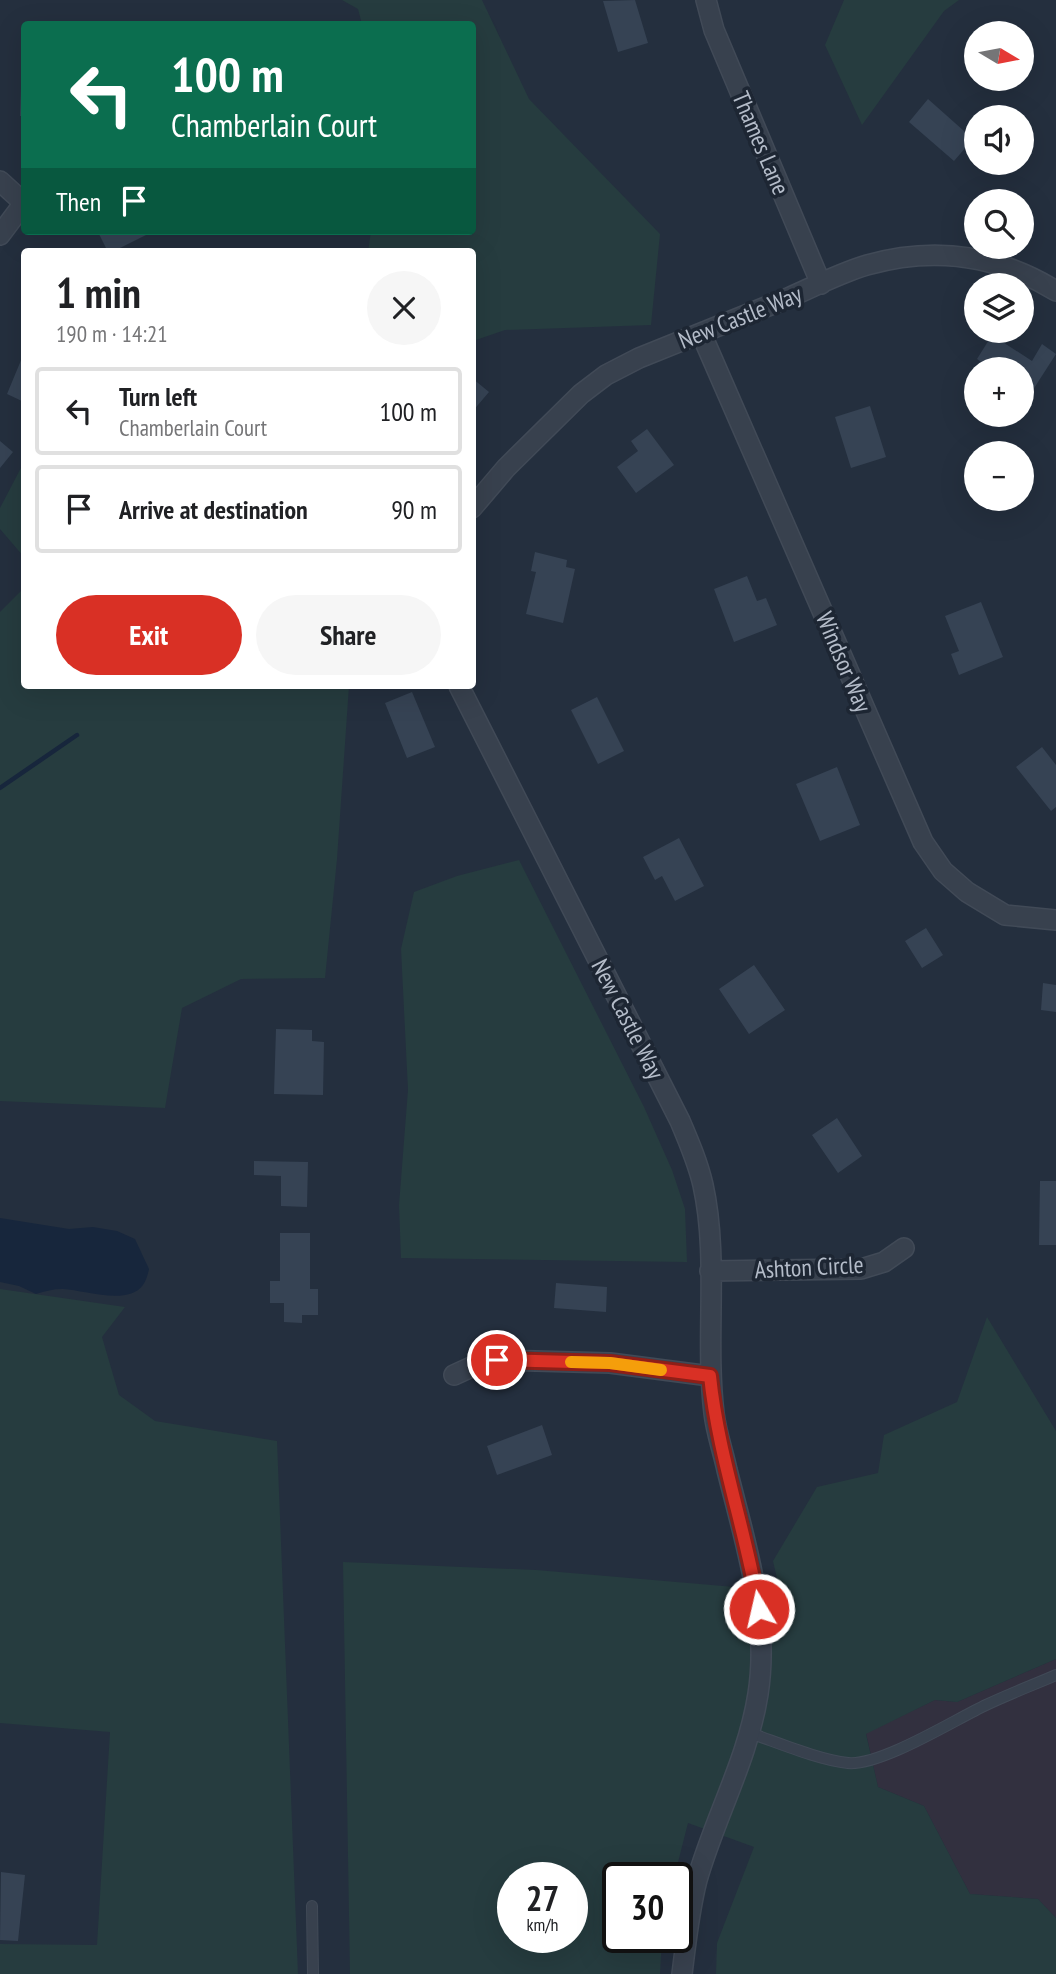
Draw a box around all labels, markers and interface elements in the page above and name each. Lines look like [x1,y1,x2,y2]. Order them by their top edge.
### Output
north arrow [964,21,1034,91]
map controls [964,21,1034,511]
text: 100 m [171,42,284,106]
icon: left [56,49,147,140]
street label: Thames Lane [725,87,797,199]
text: Chamberlain Court [171,104,377,146]
button: sound [964,105,1034,175]
icon: arrive [115,182,153,220]
text: Then [56,185,101,218]
button: search [964,189,1034,259]
text: 1 min [56,265,141,320]
button: close [367,271,441,345]
button: layers [964,273,1034,343]
street label: New Castle Way [674,278,806,356]
text: 190 m · 14:21 [56,319,168,348]
button: + [964,357,1034,427]
text: Turn left [119,380,197,413]
icon: left [60,392,98,430]
text: 100 m [379,395,437,428]
text: Chamberlain Court [119,413,267,442]
button: − [964,441,1034,511]
icon: arrive [60,490,98,528]
text: Arrive at destination [119,493,308,526]
text: 90 m [391,493,437,526]
button: Exit [56,595,242,675]
button: Share [256,595,441,675]
street label: Windsor Way [809,607,879,717]
street label: New Castle Way [585,954,671,1084]
street label: Ashton Circle [754,1249,864,1285]
pin [467,1330,527,1390]
icon: arrive [478,1341,516,1379]
position arrow [722,1572,796,1646]
speed limit sign: 30 [602,1862,693,1953]
text: 27 [526,1875,559,1921]
text: km/h [527,1913,558,1936]

